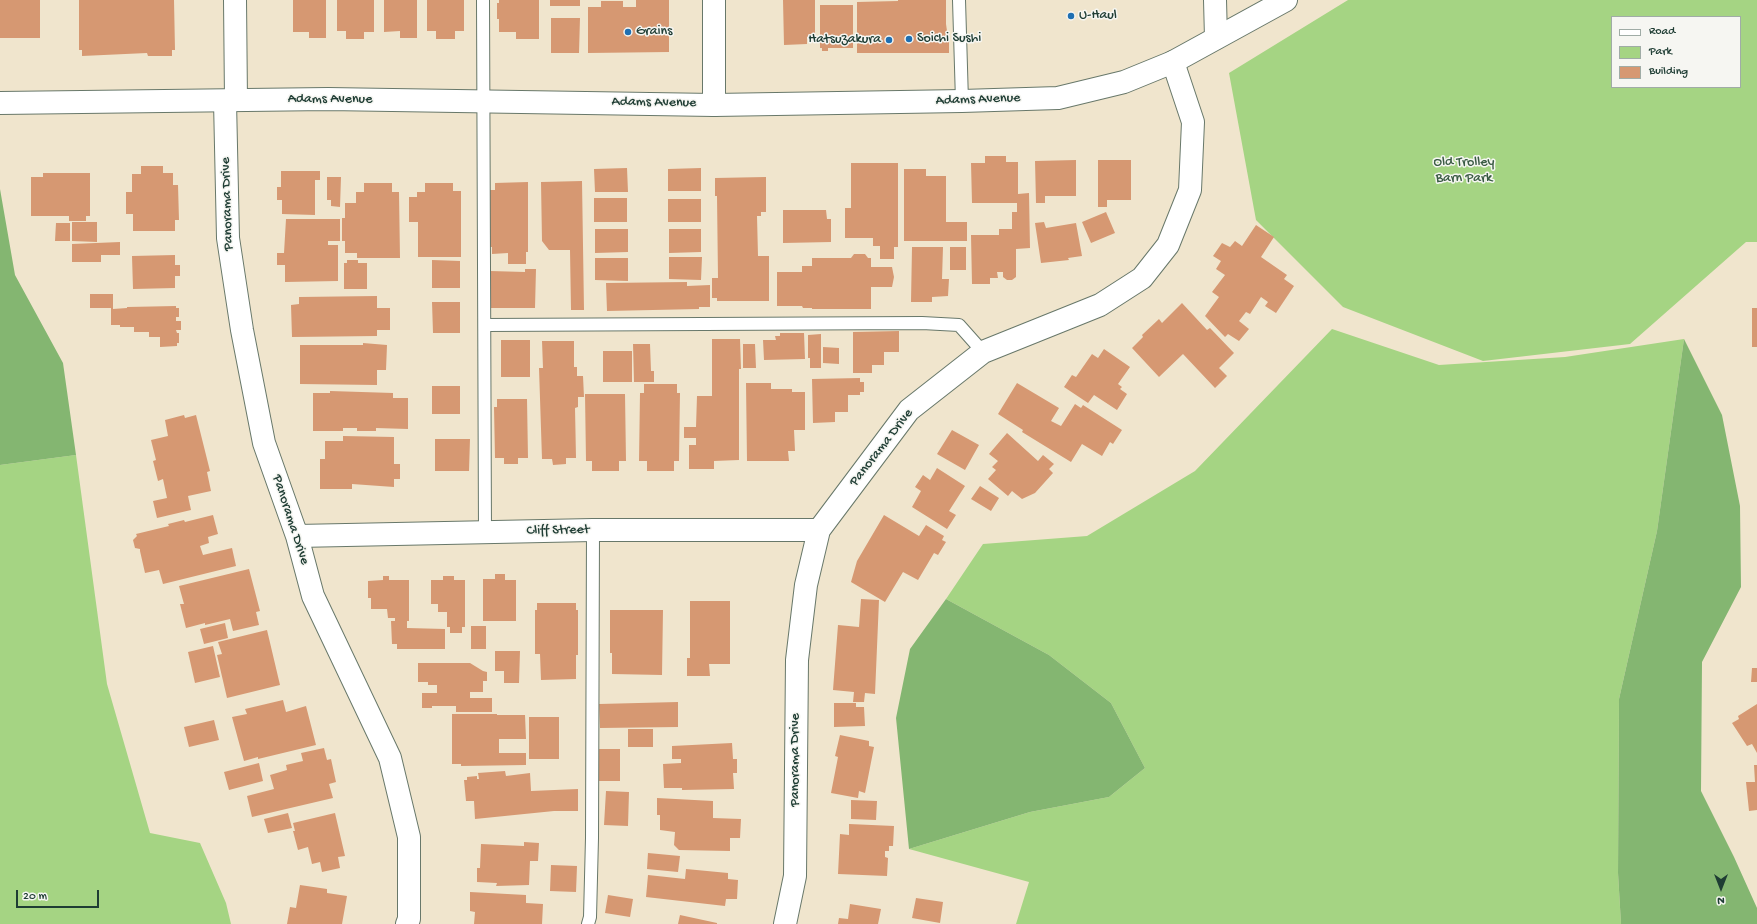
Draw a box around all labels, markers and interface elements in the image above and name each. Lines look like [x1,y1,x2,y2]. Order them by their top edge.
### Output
place label: U-Haul [1079,8,1117,24]
marker: U-Haul [1066,11,1076,21]
legend [1611,16,1741,88]
place label: Grains [636,24,672,40]
text: Road [1649,25,1675,39]
marker: Grains [623,27,633,37]
place label: Soichi Sushi [917,31,981,47]
place label: Hatsuzakura [808,32,881,48]
marker: Soichi Sushi [904,34,914,44]
marker: Hatsuzakura [884,35,894,45]
text: Park [1649,45,1672,59]
text: Building [1649,65,1688,79]
street label: Adams Avenue [935,90,1021,110]
street label: Adams Avenue [288,92,372,108]
street label: Adams Avenue [611,94,697,112]
park label: Old Trolley Barn Park [1434,155,1494,188]
street label: Panorama Drive [218,157,238,251]
street label: Panorama Drive [847,406,917,490]
street label: Panorama Drive [268,473,312,567]
street label: Cliff Street [526,522,590,540]
street label: Panorama Drive [788,713,804,807]
north arrow [1701,868,1741,908]
scale bar [18,882,101,908]
text: 20 m [23,890,47,904]
text: N [1717,894,1725,906]

